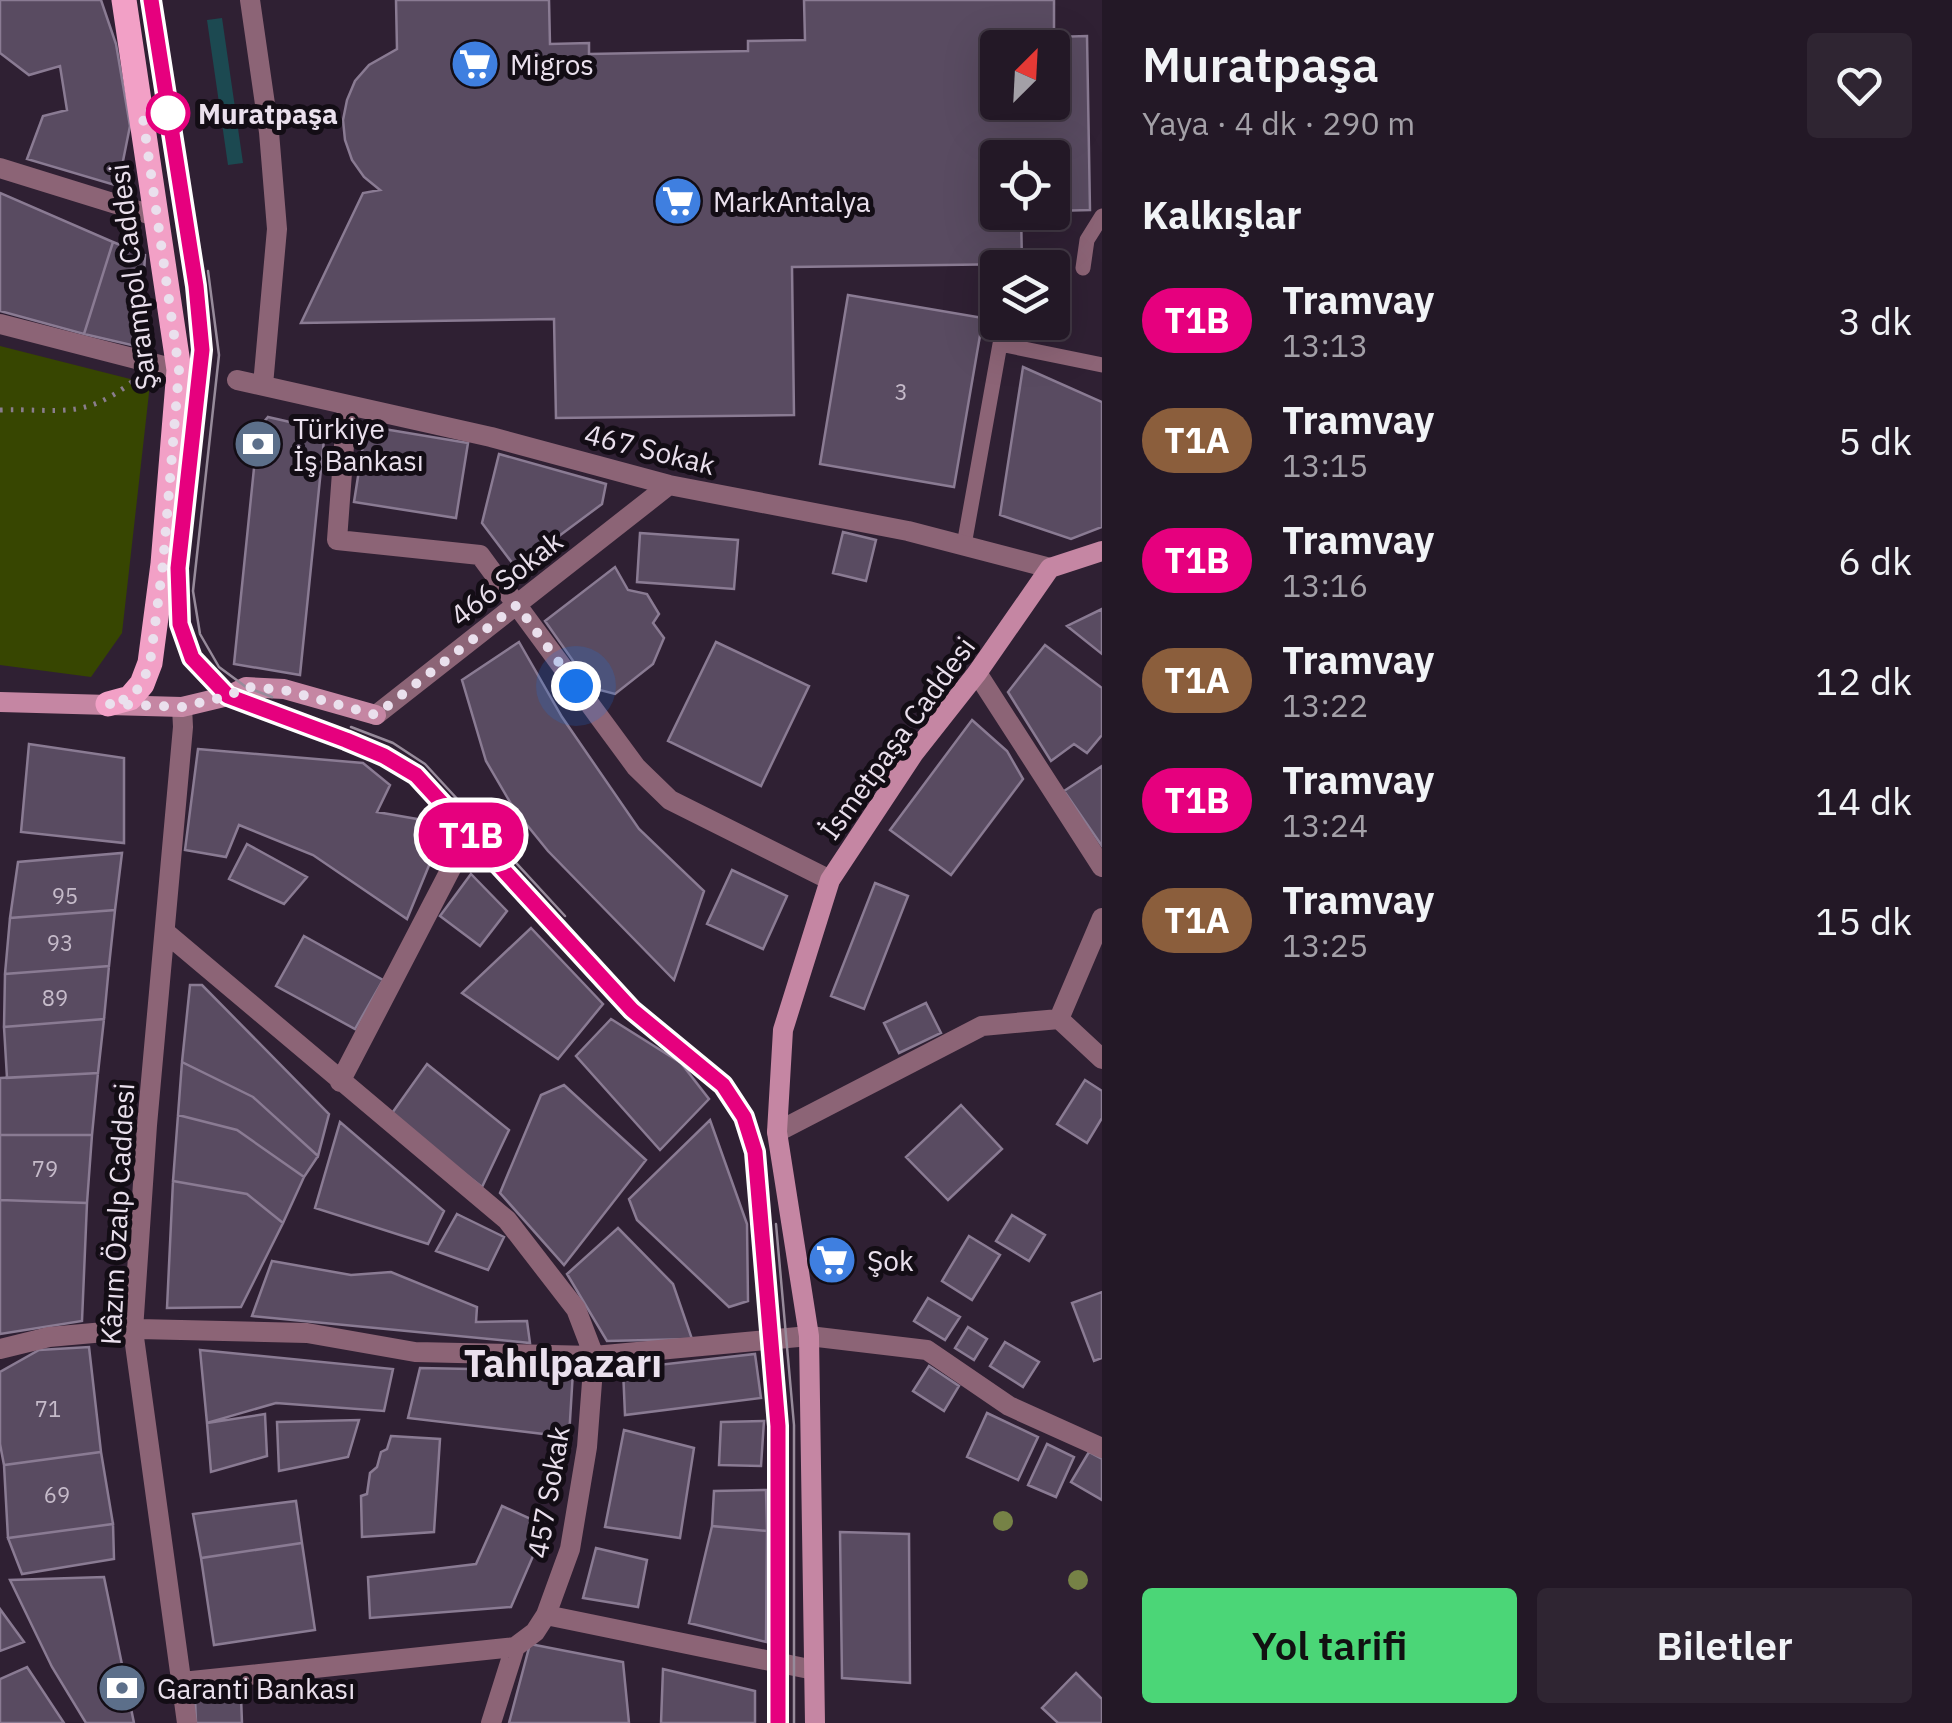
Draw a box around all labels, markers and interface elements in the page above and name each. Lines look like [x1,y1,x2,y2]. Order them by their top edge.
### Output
north arrow [980,30,1070,120]
map controls [980,30,1070,340]
text: Muratpaşa [1142,33,1379,95]
button: heart [1807,33,1912,138]
supermarket icon: Migros [449,38,501,90]
place label: Migros [510,46,594,83]
marker: Muratpaşa [147,92,189,134]
place label: Muratpaşa [198,95,338,132]
text: Yaya · 4 dk · 290 m [1142,102,1415,144]
button: locate [980,140,1070,230]
street label: Şarampol Caddesi [100,162,164,392]
supermarket icon: MarkAntalya [652,175,704,227]
place label: MarkAntalya [713,183,871,220]
text: Kalkışlar [1142,190,1302,239]
button: layers [980,250,1070,340]
text: Tramvay [1282,275,1434,324]
text: 3 dk [1838,296,1912,345]
text: T1B [1165,297,1229,343]
text: 13:13 [1282,324,1368,366]
house number: 3 [894,377,908,406]
text: Tramvay [1282,395,1434,444]
place label: Türkiye İş Bankası [293,410,424,479]
street label: 467 Sokak [581,415,719,483]
text: 5 dk [1838,416,1912,465]
text: T1A [1164,417,1230,463]
bank icon: Türkiye İş Bankası [232,418,284,470]
text: 13:15 [1282,444,1368,486]
text: Tramvay [1282,515,1434,564]
street label: 466 Sokak [442,522,570,634]
text: 6 dk [1838,536,1912,585]
text: T1B [1165,537,1229,583]
text: 13:16 [1282,564,1368,606]
street label: İsmetpaşa Caddesi [811,629,983,847]
text: Tramvay [1282,635,1434,684]
text: 12 dk [1815,656,1912,705]
text: T1A [1164,657,1230,703]
your location [551,661,601,711]
text: 13:22 [1282,684,1368,726]
text: Tramvay [1282,755,1434,804]
text: 14 dk [1815,776,1912,825]
text: T1B [1165,777,1229,823]
line badge: T1B [414,802,528,868]
text: 13:24 [1282,804,1368,846]
text: T1B [439,812,503,858]
text: Tramvay [1282,875,1434,924]
house number: 95 [52,881,78,910]
text: 15 dk [1815,896,1912,945]
text: T1A [1164,897,1230,943]
text: 13:25 [1282,924,1368,966]
house number: 93 [47,928,73,957]
house number: 89 [42,983,68,1012]
street label: Kâzım Özalp Caddesi [92,1082,142,1346]
house number: 79 [32,1154,58,1183]
supermarket icon: Şok [806,1234,858,1286]
place label: Şok [867,1242,914,1279]
district label: Tahılpazarı [464,1338,662,1387]
house number: 71 [35,1394,61,1423]
street label: 457 Sokak [518,1423,578,1561]
house number: 69 [44,1480,70,1509]
button: Yol tarifi [1142,1588,1517,1703]
button: Biletler [1537,1588,1912,1703]
bank icon: Garanti Bankası [96,1662,148,1714]
place label: Garanti Bankası [157,1670,355,1707]

